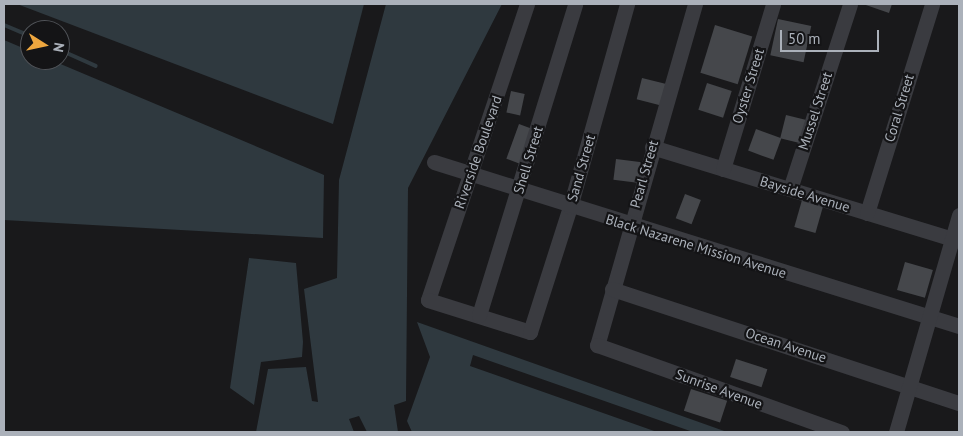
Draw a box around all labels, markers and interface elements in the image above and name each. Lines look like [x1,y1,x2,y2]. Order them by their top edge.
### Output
north arrow [20,20,70,70]
scale bar [783,20,882,52]
text: 50 m [788,29,821,48]
text: N [49,41,68,54]
street label: Oyster Street [729,46,767,126]
street label: Mussel Street [794,70,836,152]
street label: Coral Street [881,72,917,144]
street label: Riverside Boulevard [451,93,505,211]
street label: Shell Street [510,124,546,196]
street label: Sand Street [563,132,599,204]
street label: Pearl Street [626,138,662,210]
street label: Bayside Avenue [758,172,852,216]
street label: Black Nazarene Mission Avenue [603,210,789,282]
street label: Ocean Avenue [743,324,829,366]
street label: Sunrise Avenue [673,365,765,413]

